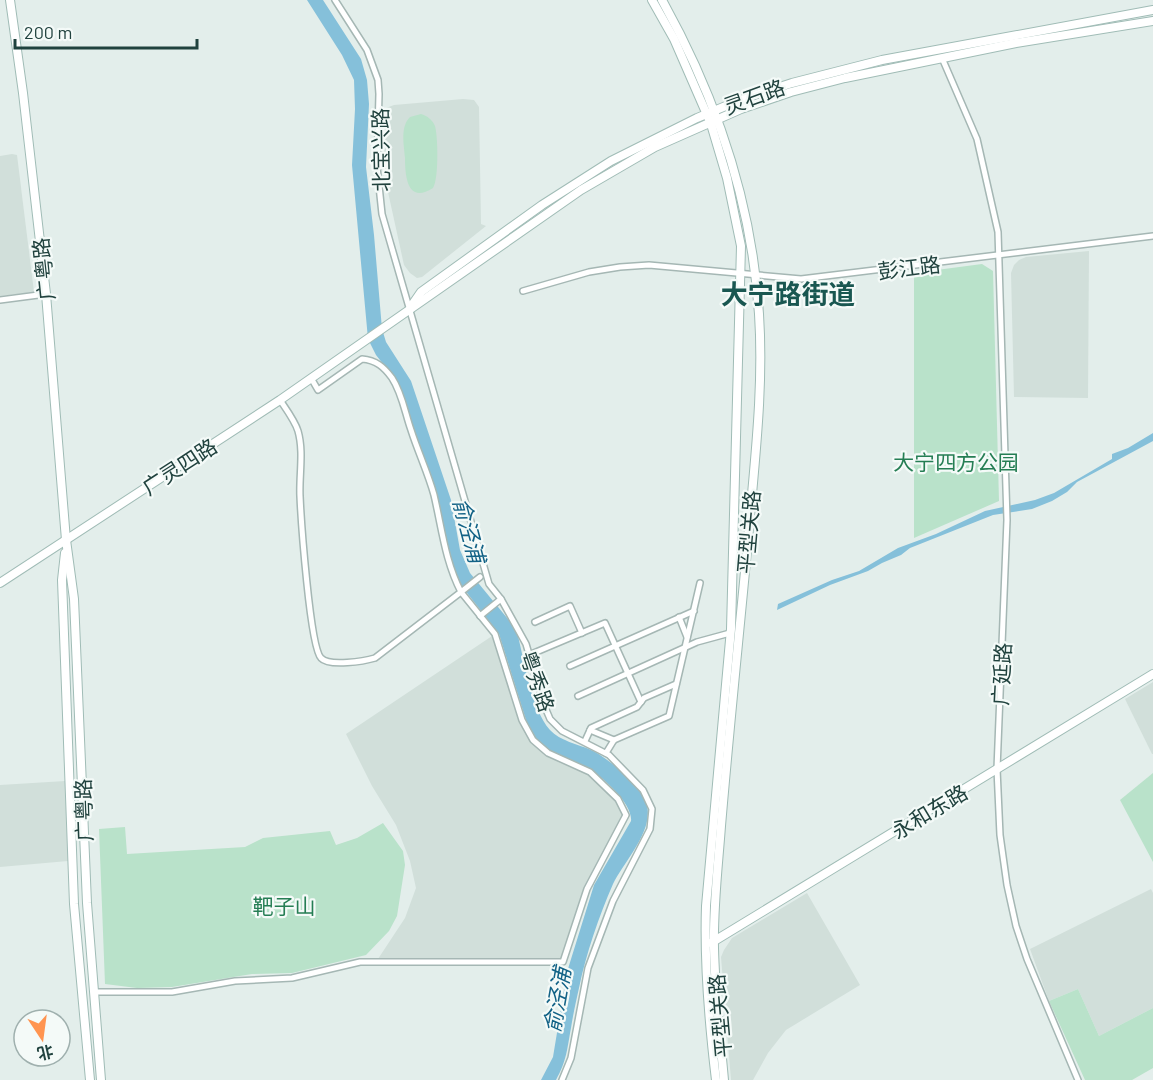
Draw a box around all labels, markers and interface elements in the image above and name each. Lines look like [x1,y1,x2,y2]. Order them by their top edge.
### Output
scale bar [15,12,196,50]
text: 200 m [24,21,72,43]
street label: 灵石路 [720,73,788,119]
street label: 北宝兴路 [367,108,393,192]
street label: 广粤路 [27,236,59,302]
street label: 彭江路 [876,251,942,283]
district label: 大宁路街道 [721,277,856,309]
street label: 广灵四路 [137,433,221,499]
park label: 大宁四方公园 [893,449,1019,474]
street label: 平型关路 [732,489,764,575]
water label: 俞泾浦 [449,495,492,568]
street label: 广延路 [987,642,1015,706]
street label: 粤秀路 [516,647,560,715]
street label: 广粤路 [69,778,97,842]
street label: 永和东路 [887,779,971,843]
park label: 靶子山 [253,893,316,918]
water label: 俞泾浦 [537,962,575,1035]
street label: 平型关路 [703,973,735,1059]
north arrow [12,1008,72,1068]
text: 北 [36,1042,55,1064]

